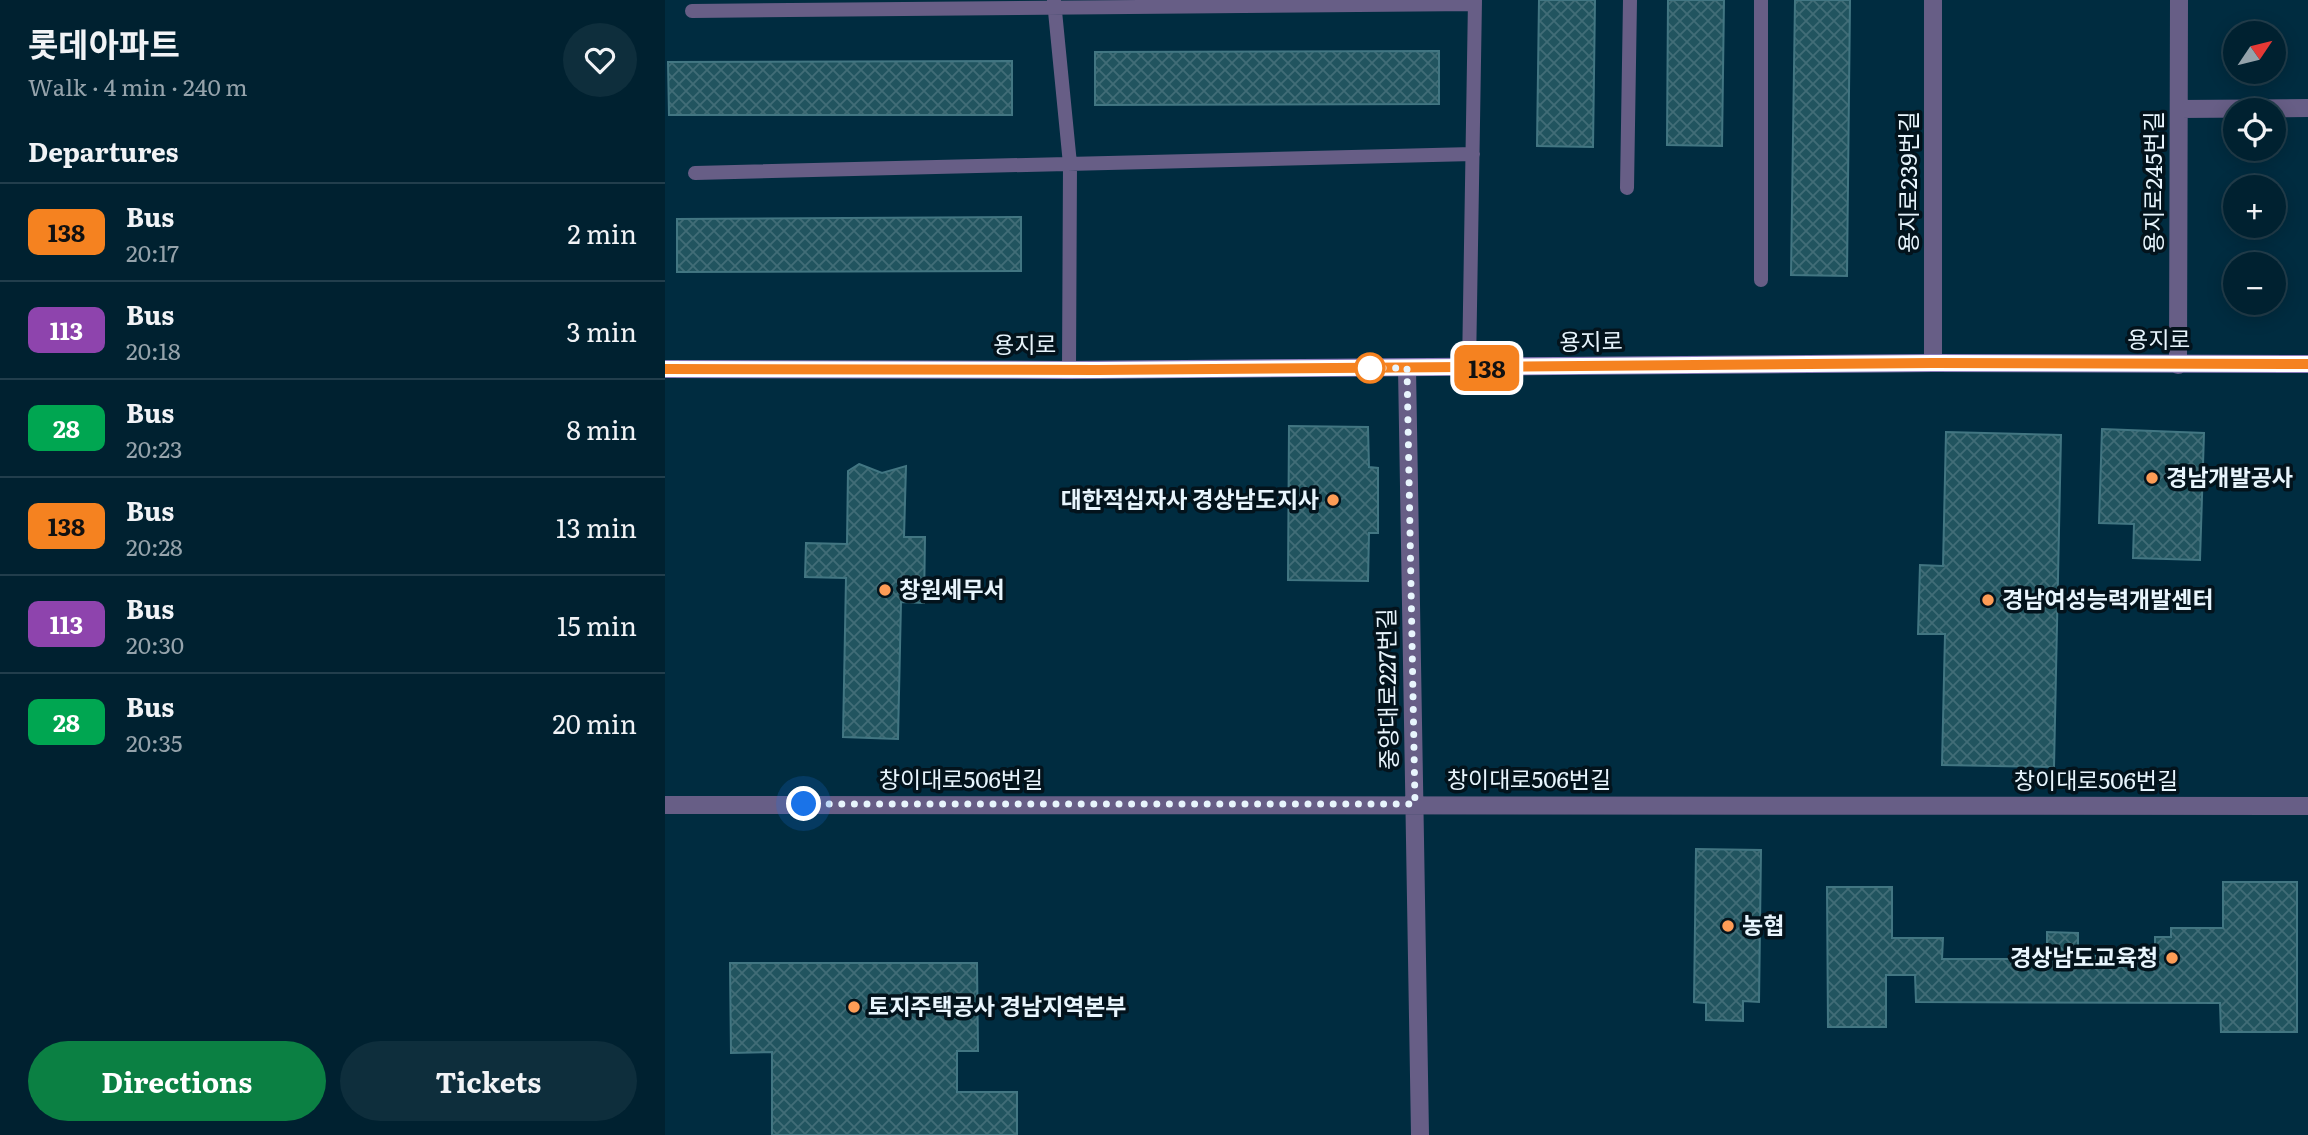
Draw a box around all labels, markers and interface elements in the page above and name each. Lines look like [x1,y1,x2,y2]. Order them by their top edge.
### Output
text: 롯데아파트 [28,18,180,67]
north arrow [2223,21,2285,84]
map controls [2223,21,2286,315]
button: heart [563,23,637,97]
text: Walk · 4 min · 240 m [28,69,248,103]
button: locate [2223,98,2286,161]
street label: 용지로239번길 [1890,111,1924,253]
street label: 용지로245번길 [2135,111,2169,253]
text: Departures [28,131,179,170]
button: + [2223,175,2286,238]
text: Bus [126,196,174,235]
text: 2 min [568,213,637,252]
text: 138 [48,214,85,249]
text: 20:17 [126,235,179,269]
button: − [2223,252,2286,315]
text: Bus [126,294,174,333]
text: 3 min [567,311,637,350]
text: 113 [50,312,83,347]
street label: 용지로 [2127,321,2191,355]
street label: 용지로 [1559,322,1623,358]
street label: 용지로 [993,326,1057,360]
text: 20:18 [126,333,181,367]
line badge: 138 [1447,345,1527,391]
text: 138 [1468,350,1506,385]
unlabelled marker [1355,353,1385,383]
text: Bus [126,392,174,431]
text: 8 min [566,409,637,448]
text: 28 [53,410,80,445]
text: 20:23 [126,431,183,465]
place label: 경남개발공사 [2166,459,2293,493]
marker: 경남개발공사 [2144,470,2160,486]
place label: 대한적십자사 경상남도지사 [1060,481,1319,515]
text: Bus [126,490,174,529]
marker: 대한적십자사 경상남도지사 [1325,492,1341,508]
text: 13 min [556,507,637,546]
text: 138 [48,508,85,543]
text: 20:28 [126,529,183,563]
place label: 창원세무서 [899,571,1005,605]
place label: 경남여성능력개발센터 [2002,581,2214,615]
marker: 창원세무서 [877,582,893,598]
text: Bus [126,588,174,627]
marker: 경남여성능력개발센터 [1980,592,1996,608]
text: 15 min [557,605,637,644]
text: 113 [50,606,83,641]
street label: 중앙대로227번길 [1368,608,1404,770]
text: 20:30 [126,627,184,661]
text: Bus [126,686,174,725]
text: 20 min [552,703,637,742]
text: 28 [53,704,80,739]
text: 20:35 [126,725,182,759]
street label: 창이대로506번길 [879,761,1043,795]
street label: 창이대로506번길 [1447,761,1611,795]
street label: 창이대로506번길 [2014,762,2178,796]
your location [786,786,821,821]
place label: 농협 [1742,907,1784,941]
marker: 농협 [1720,918,1736,934]
place label: 경상남도교육청 [2010,939,2158,973]
marker: 경상남도교육청 [2164,950,2180,966]
place label: 토지주택공사 경남지역본부 [868,988,1127,1022]
marker: 토지주택공사 경남지역본부 [846,999,862,1015]
button: Directions [28,1041,326,1121]
button: Tickets [340,1041,637,1121]

